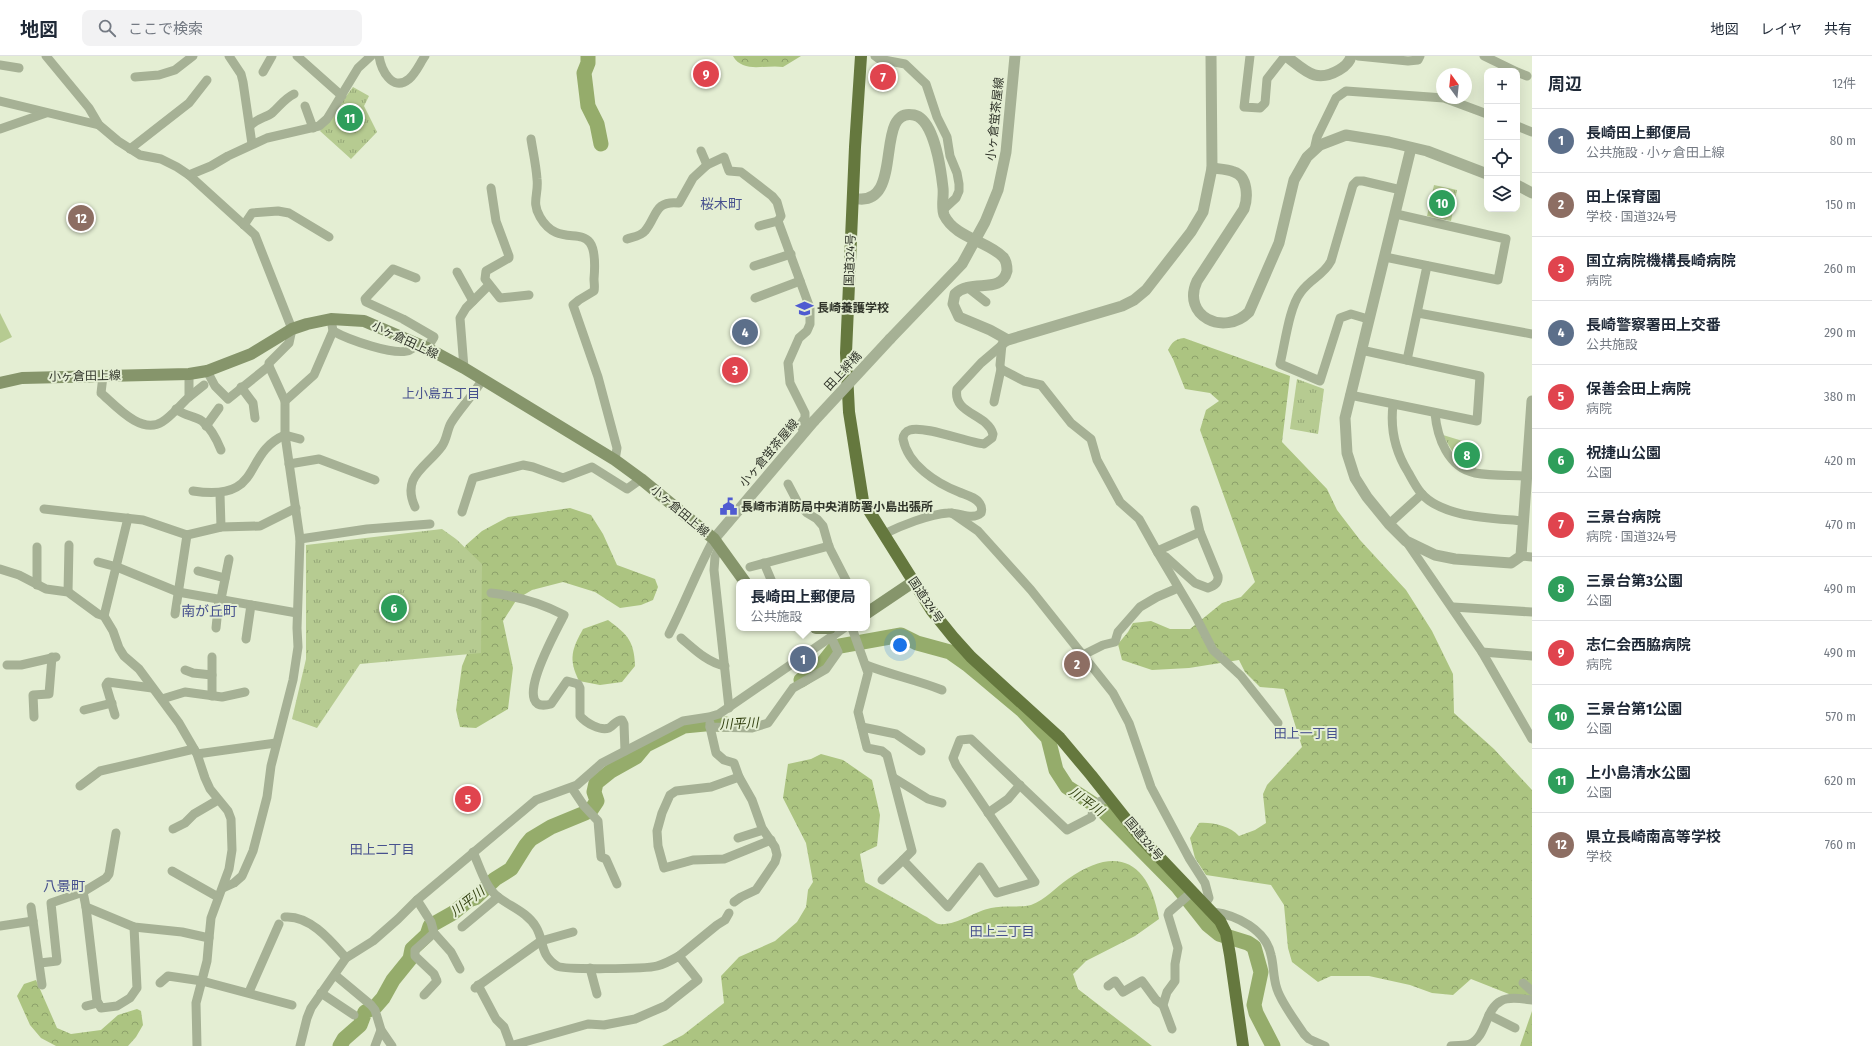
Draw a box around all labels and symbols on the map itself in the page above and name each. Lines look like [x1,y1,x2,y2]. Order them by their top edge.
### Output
pin: 9 [693,59,719,89]
pin: 7 [870,62,896,92]
north arrow [1436,68,1472,104]
street label: 小ヶ倉蛍茶屋線 [984,76,1006,162]
pin: 11 [337,103,363,133]
pin: 10 [1429,188,1455,218]
district label: 桜木町 [700,196,742,213]
pin: 12 [68,203,94,233]
street label: 国道324号 [842,234,858,286]
school or university icon: 長崎養護学校 [794,298,814,318]
place label: 長崎養護学校 [817,301,889,315]
pin: 4 [732,317,758,347]
street label: 小ヶ倉田上線 [369,318,441,362]
street label: 田上絆橋 [822,349,864,393]
pin: 3 [722,355,748,385]
street label: 小ヶ倉田上線 [49,368,121,384]
district label: 上小島五丁目 [402,386,480,401]
street label: 小ヶ倉蛍茶屋線 [737,416,801,490]
pin: 8 [1454,440,1480,470]
street label: 小ヶ倉田上線 [648,482,712,540]
public building icon: 長崎市消防局中央消防署小島出張所 [718,497,738,517]
place label: 長崎市消防局中央消防署小島出張所 [741,500,933,514]
street label: 国道324号 [906,574,946,626]
pin: 6 [381,593,407,623]
district label: 南が丘町 [181,603,237,620]
your location [890,635,910,655]
pin: 1 [790,644,816,674]
pin: 2 [1064,649,1090,679]
water label: 川平川 [719,715,761,732]
district label: 田上一丁目 [1273,726,1339,741]
pin: 5 [455,784,481,814]
water label: 川平川 [1067,784,1109,820]
street label: 国道324号 [1122,815,1166,863]
district label: 田上二丁目 [349,842,415,857]
district label: 八景町 [43,878,85,895]
water label: 川平川 [447,882,489,919]
district label: 田上三丁目 [969,924,1035,939]

